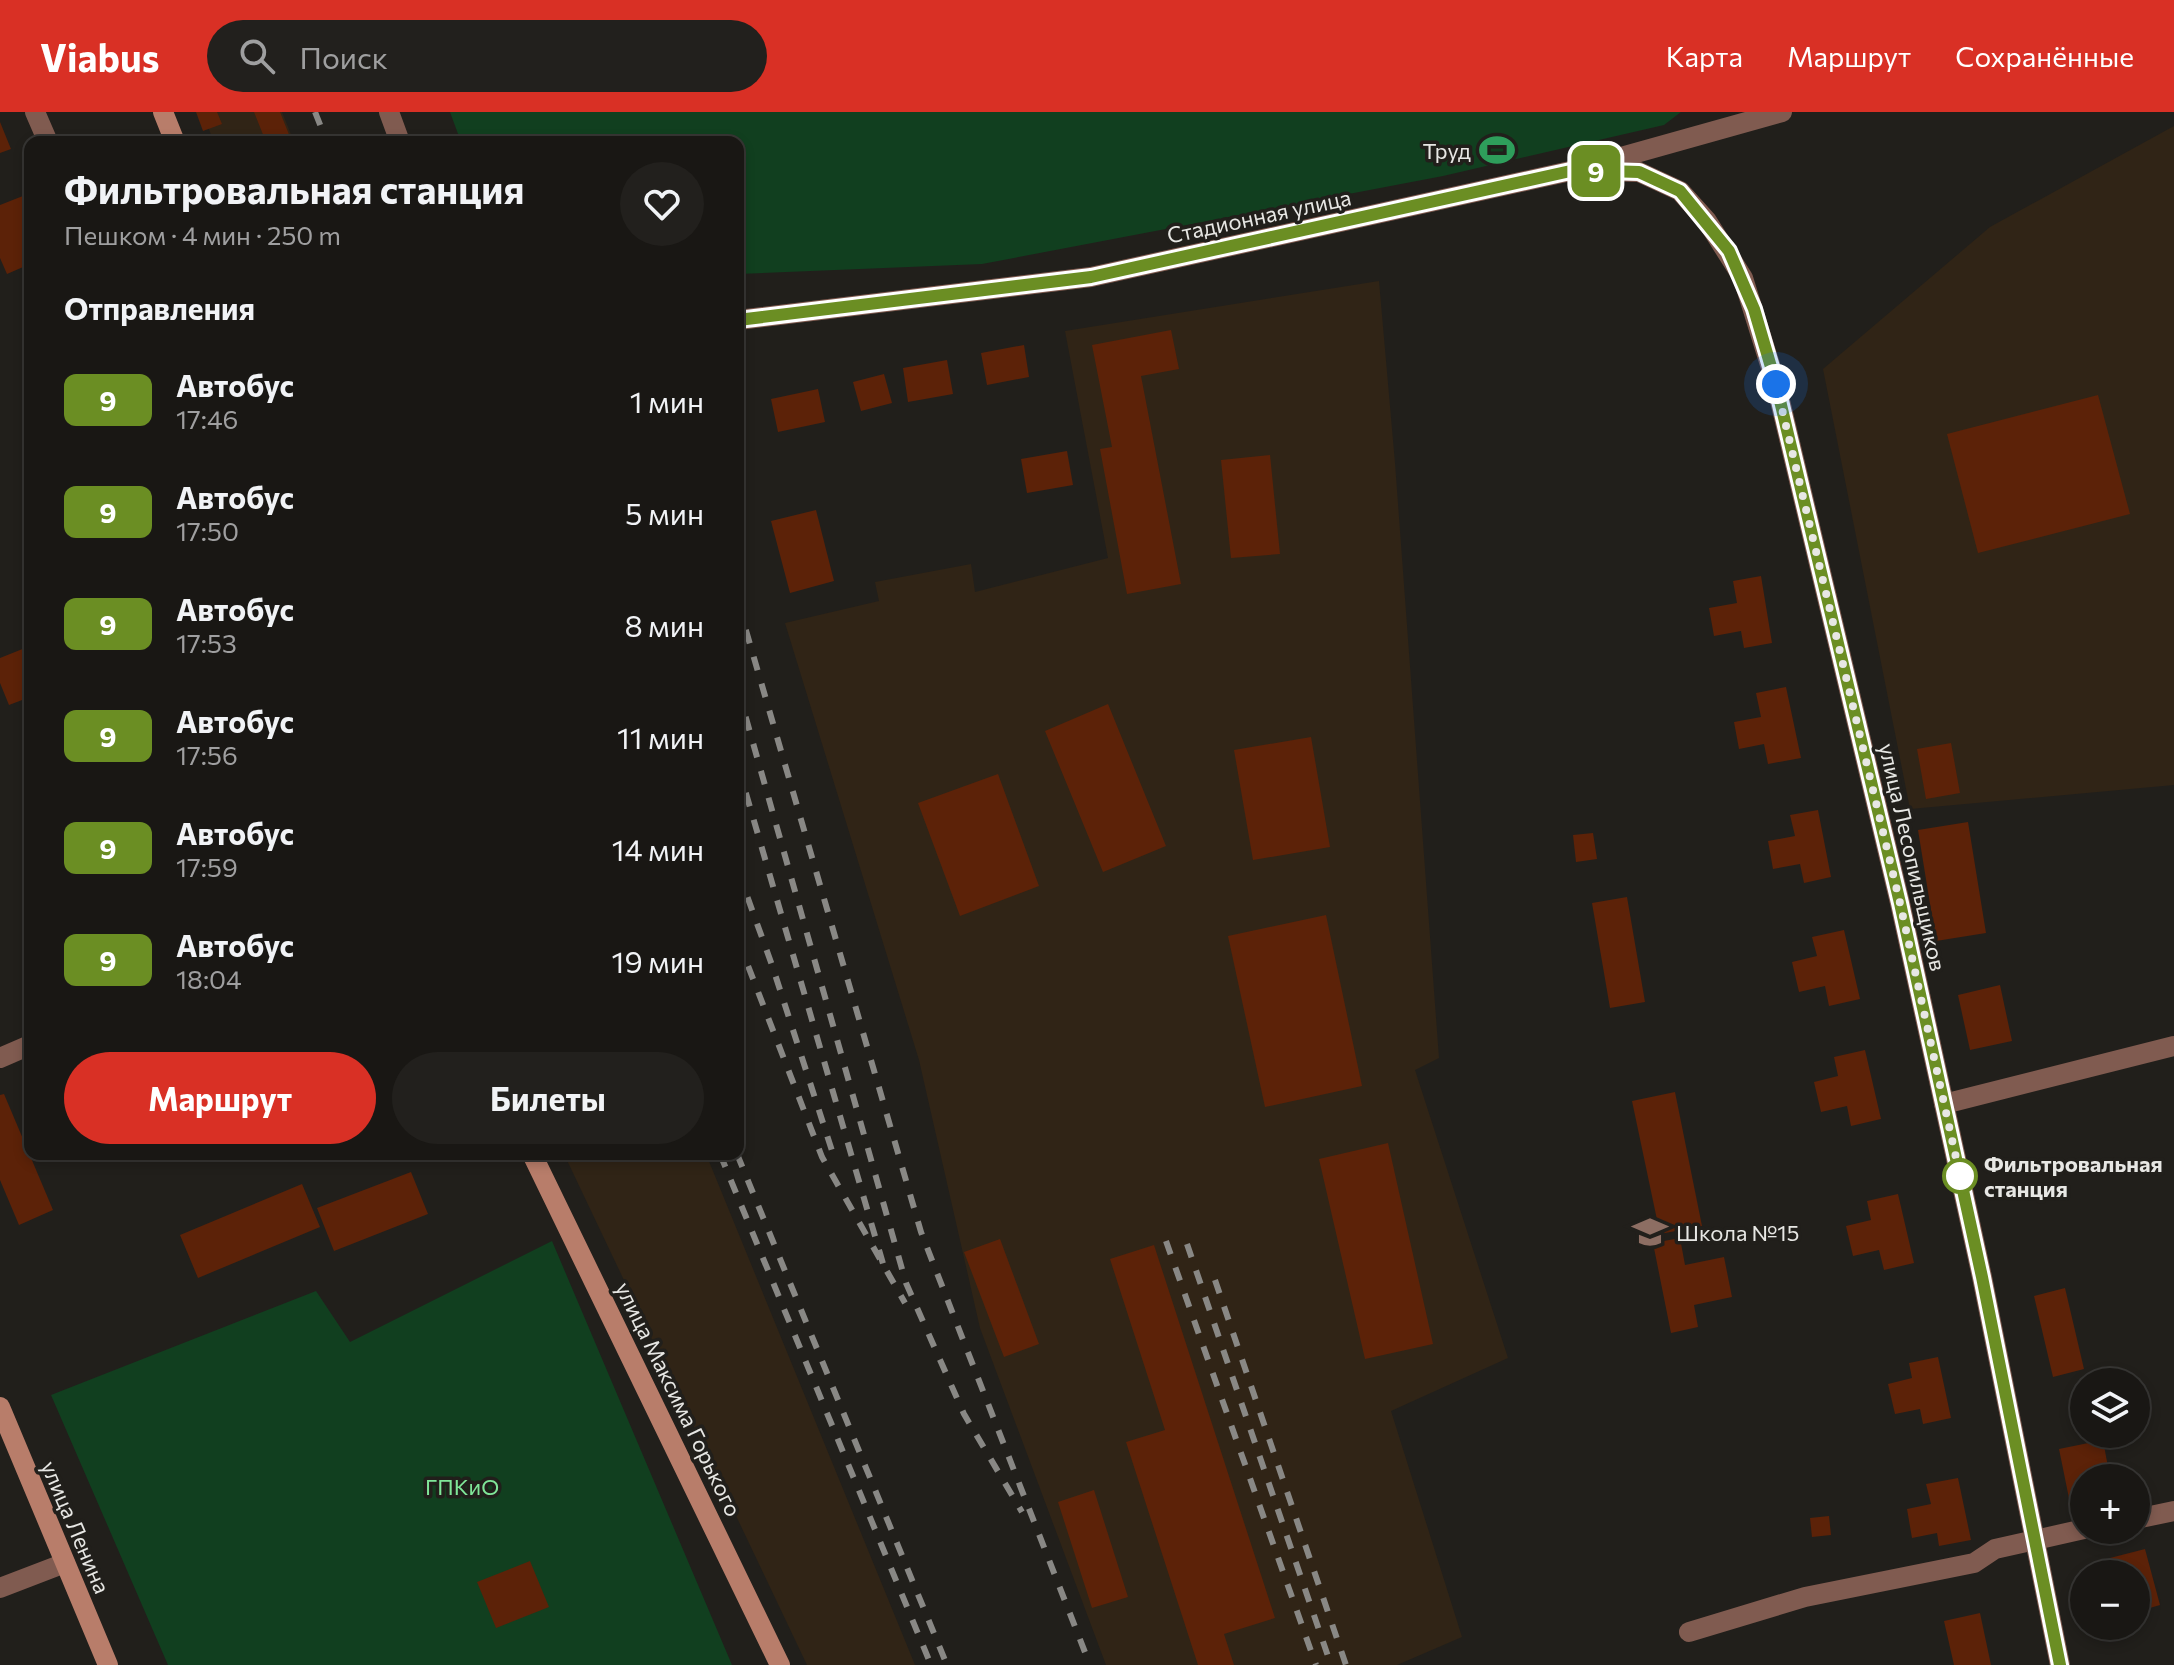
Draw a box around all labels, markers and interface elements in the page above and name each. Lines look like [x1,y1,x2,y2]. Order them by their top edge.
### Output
search box [207,20,767,92]
text: Viabus [40,33,159,80]
icon: search [235,34,279,78]
text: Поиск [299,38,388,75]
text: Карта [1666,39,1743,73]
text: Маршрут [1787,39,1911,73]
text: Сохранённые [1955,39,2134,73]
sports icon: Труд [1478,131,1516,169]
place label: Труд [1423,137,1471,164]
line badge: 9 [1570,145,1622,197]
text: 9 [1587,154,1605,188]
button: heart [620,162,704,246]
text: Фильтровальная станция [64,165,524,212]
street label: Стадионная улица [1164,183,1354,249]
text: Пешком · 4 мин · 250 m [64,219,341,250]
text: Отправления [64,289,255,326]
your location [1756,364,1796,404]
text: Автобус [176,366,294,403]
text: 1 мин [630,382,704,419]
text: 9 [99,383,117,417]
text: 17:46 [176,403,238,434]
text: Автобус [176,478,294,515]
text: 5 мин [625,494,704,531]
text: 9 [99,495,117,529]
text: 17:50 [176,515,239,546]
text: Автобус [176,590,294,627]
text: 8 мин [624,606,704,643]
text: 9 [99,607,117,641]
text: 17:53 [176,627,237,658]
text: Автобус [176,702,294,739]
text: 11 мин [617,718,704,755]
text: 9 [99,719,117,753]
text: 17:56 [176,739,238,770]
street label: улица Лесопильщиков [1874,740,1952,974]
text: Автобус [176,814,294,851]
text: 14 мин [612,830,704,867]
text: 9 [99,831,117,865]
text: 17:59 [176,851,238,882]
text: Автобус [176,926,294,963]
text: 19 мин [612,942,704,979]
text: 9 [99,943,117,977]
text: 18:04 [176,963,242,994]
button: Маршрут [64,1052,376,1144]
button: Билеты [392,1052,704,1144]
place label: Фильтровальная станция [1984,1150,2163,1202]
marker: Фильтровальная станция [1943,1159,1977,1193]
school or university icon: Школа №15 [1631,1213,1669,1251]
place label: Школа №15 [1676,1219,1799,1246]
street label: улица Максима Горького [610,1277,748,1521]
map controls [2070,1368,2150,1640]
button: layers [2070,1368,2150,1448]
street label: улица Ленина [36,1457,116,1597]
button: + [2070,1464,2150,1544]
park label: ГПКиО [425,1473,499,1500]
button: − [2070,1560,2150,1640]

